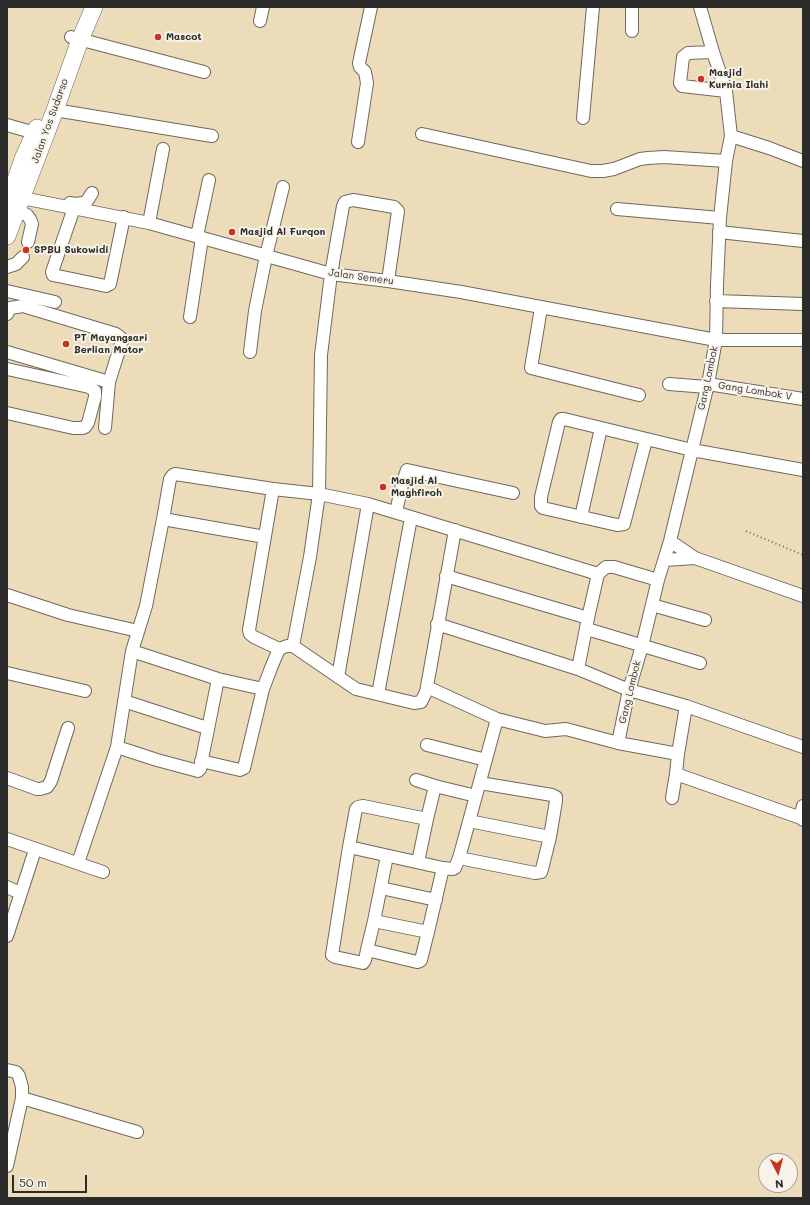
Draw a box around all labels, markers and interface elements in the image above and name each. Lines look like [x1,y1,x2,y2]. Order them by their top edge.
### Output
place label: Mascot [166,31,202,43]
marker: Mascot [153,32,163,42]
place label: Masjid Kurnia Ilahi [709,67,769,90]
marker: Masjid Kurnia Ilahi [696,74,706,84]
street label: Jalan Yos Sudarso [29,77,71,165]
place label: Masjid Al Furqon [240,226,325,238]
marker: Masjid Al Furqon [227,227,237,237]
place label: SPBU Sukowidi [34,244,109,256]
marker: SPBU Sukowidi [21,245,31,255]
street label: Jalan Semeru [328,266,394,288]
place label: PT Mayangsari Berlian Motor [74,332,148,356]
marker: PT Mayangsari Berlian Motor [61,339,71,349]
street label: Gang Lombok [695,345,721,411]
street label: Gang Lombok V [717,379,793,403]
place label: Masjid Al Maghfiroh [391,475,442,498]
marker: Masjid Al Maghfiroh [378,482,388,492]
street label: Gang Lombok [616,659,644,725]
north arrow [758,1153,798,1193]
scale bar [14,1167,89,1193]
text: 50 m [19,1174,47,1190]
text: N [774,1177,784,1192]

